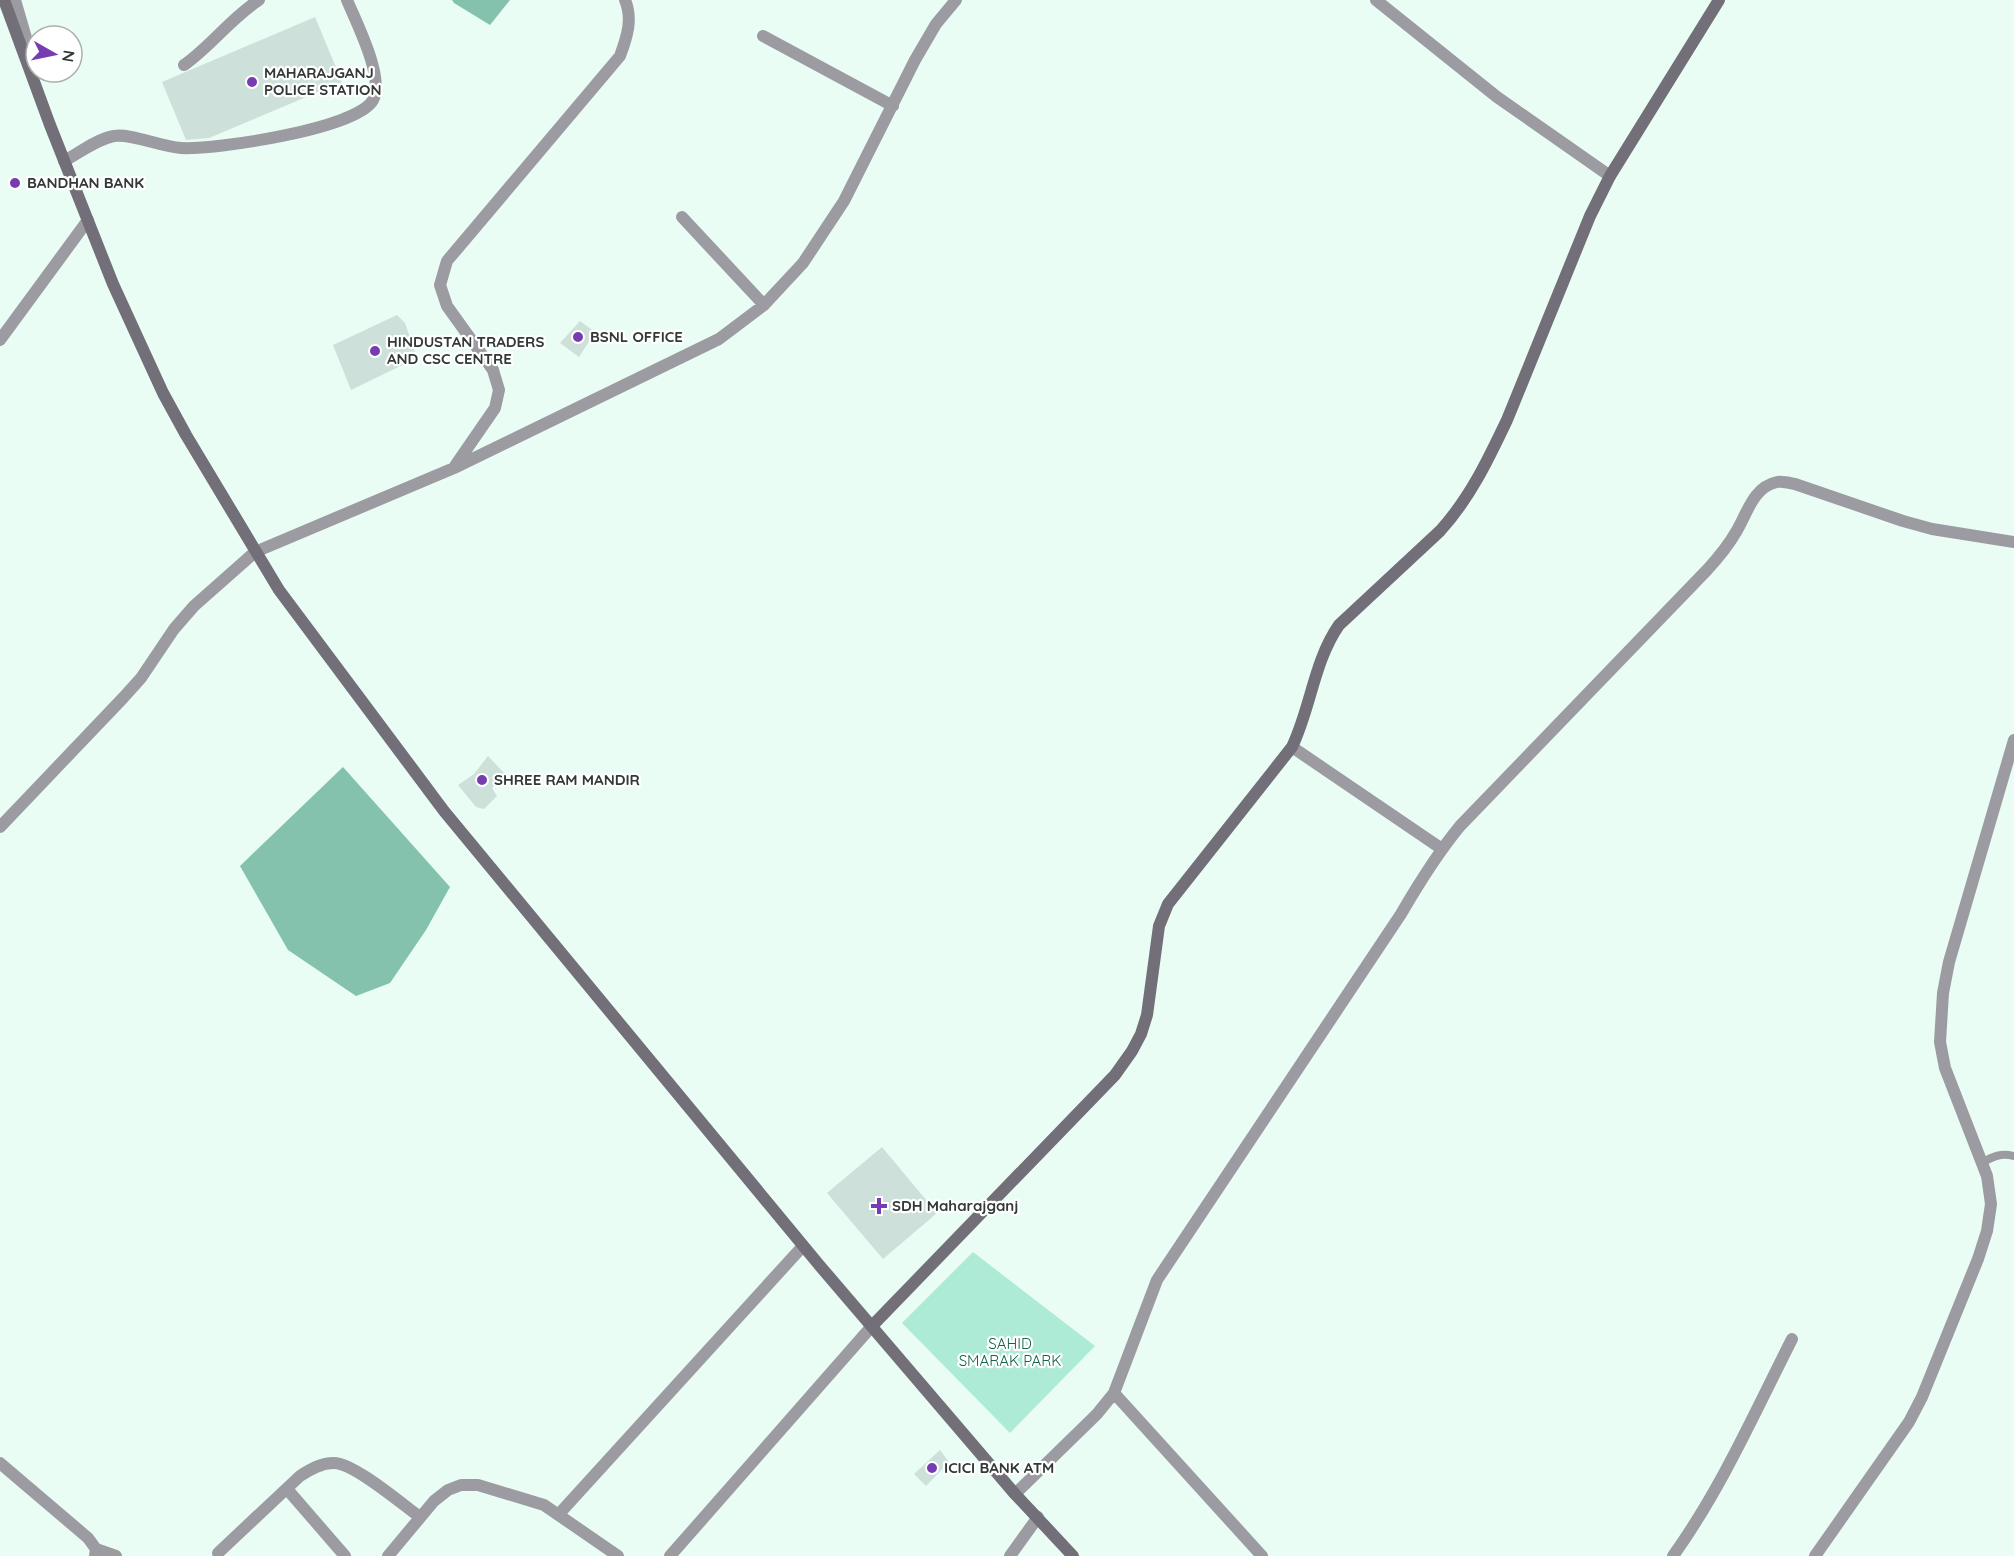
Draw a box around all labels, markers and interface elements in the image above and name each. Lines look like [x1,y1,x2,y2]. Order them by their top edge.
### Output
north arrow [24,24,84,84]
text: N [58,49,80,64]
place label: MAHARAJGANJ POLICE STATION [264,63,382,99]
marker: MAHARAJGANJ POLICE STATION [245,75,259,89]
place label: BANDHAN BANK [27,173,144,192]
marker: BANDHAN BANK [8,176,22,190]
place label: BSNL OFFICE [590,327,683,346]
marker: BSNL OFFICE [571,330,585,344]
place label: HINDUSTAN TRADERS AND CSC CENTRE [387,332,544,368]
marker: HINDUSTAN TRADERS AND CSC CENTRE [368,344,382,358]
place label: SHREE RAM MANDIR [494,770,640,789]
marker: SHREE RAM MANDIR [475,773,489,787]
place label: SDH Maharajganj [892,1196,1018,1215]
marker: SDH Maharajganj [870,1197,888,1215]
park label: SAHID SMARAK PARK [959,1334,1061,1370]
place label: ICICI BANK ATM [944,1458,1054,1477]
marker: ICICI BANK ATM [925,1461,939,1475]

